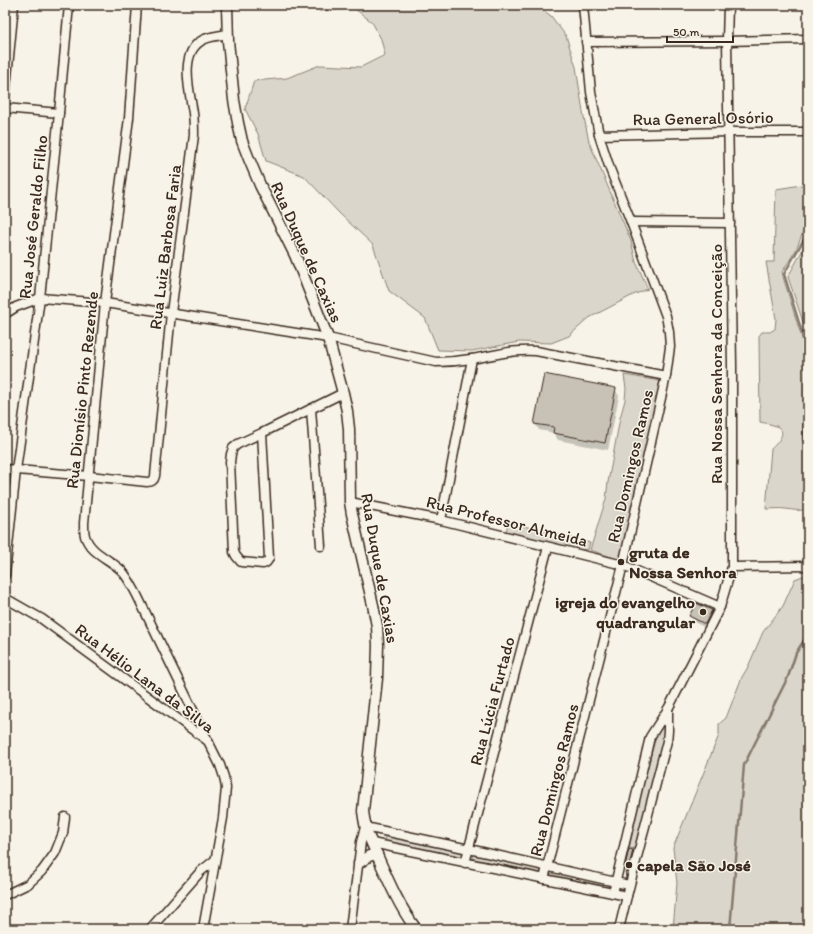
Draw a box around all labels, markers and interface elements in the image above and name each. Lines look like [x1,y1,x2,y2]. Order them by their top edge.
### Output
scale bar [667,18,733,44]
text: 50 m [673,25,699,39]
street label: Rua General Osório [632,107,774,129]
street label: Rua José Geraldo Filho [14,134,52,300]
street label: Rua Luiz Barbosa Faria [145,163,185,331]
street label: Rua Duque de Caxias [267,178,347,326]
street label: Rua Nossa Senhora da Conceição [706,244,726,484]
street label: Rua Dionísio Pinto Rezende [62,290,102,490]
street label: Rua Domingos Ramos [603,387,657,545]
street label: Rua Duque de Caxias [357,491,403,645]
street label: Rua Professor Almeida [424,491,590,551]
place label: gruta de Nossa Senhora [629,542,737,582]
marker: gruta de Nossa Senhora [616,557,626,567]
place label: igreja do evangelho quadrangular [555,592,695,633]
marker: igreja do evangelho quadrangular [698,607,708,617]
street label: Rua Hélio Lana da Silva [71,619,219,737]
street label: Rua Lúcia Furtado [465,634,519,768]
street label: Rua Domingos Ramos [525,701,583,859]
place label: capela São José [637,855,751,876]
marker: capela São José [624,860,634,870]

